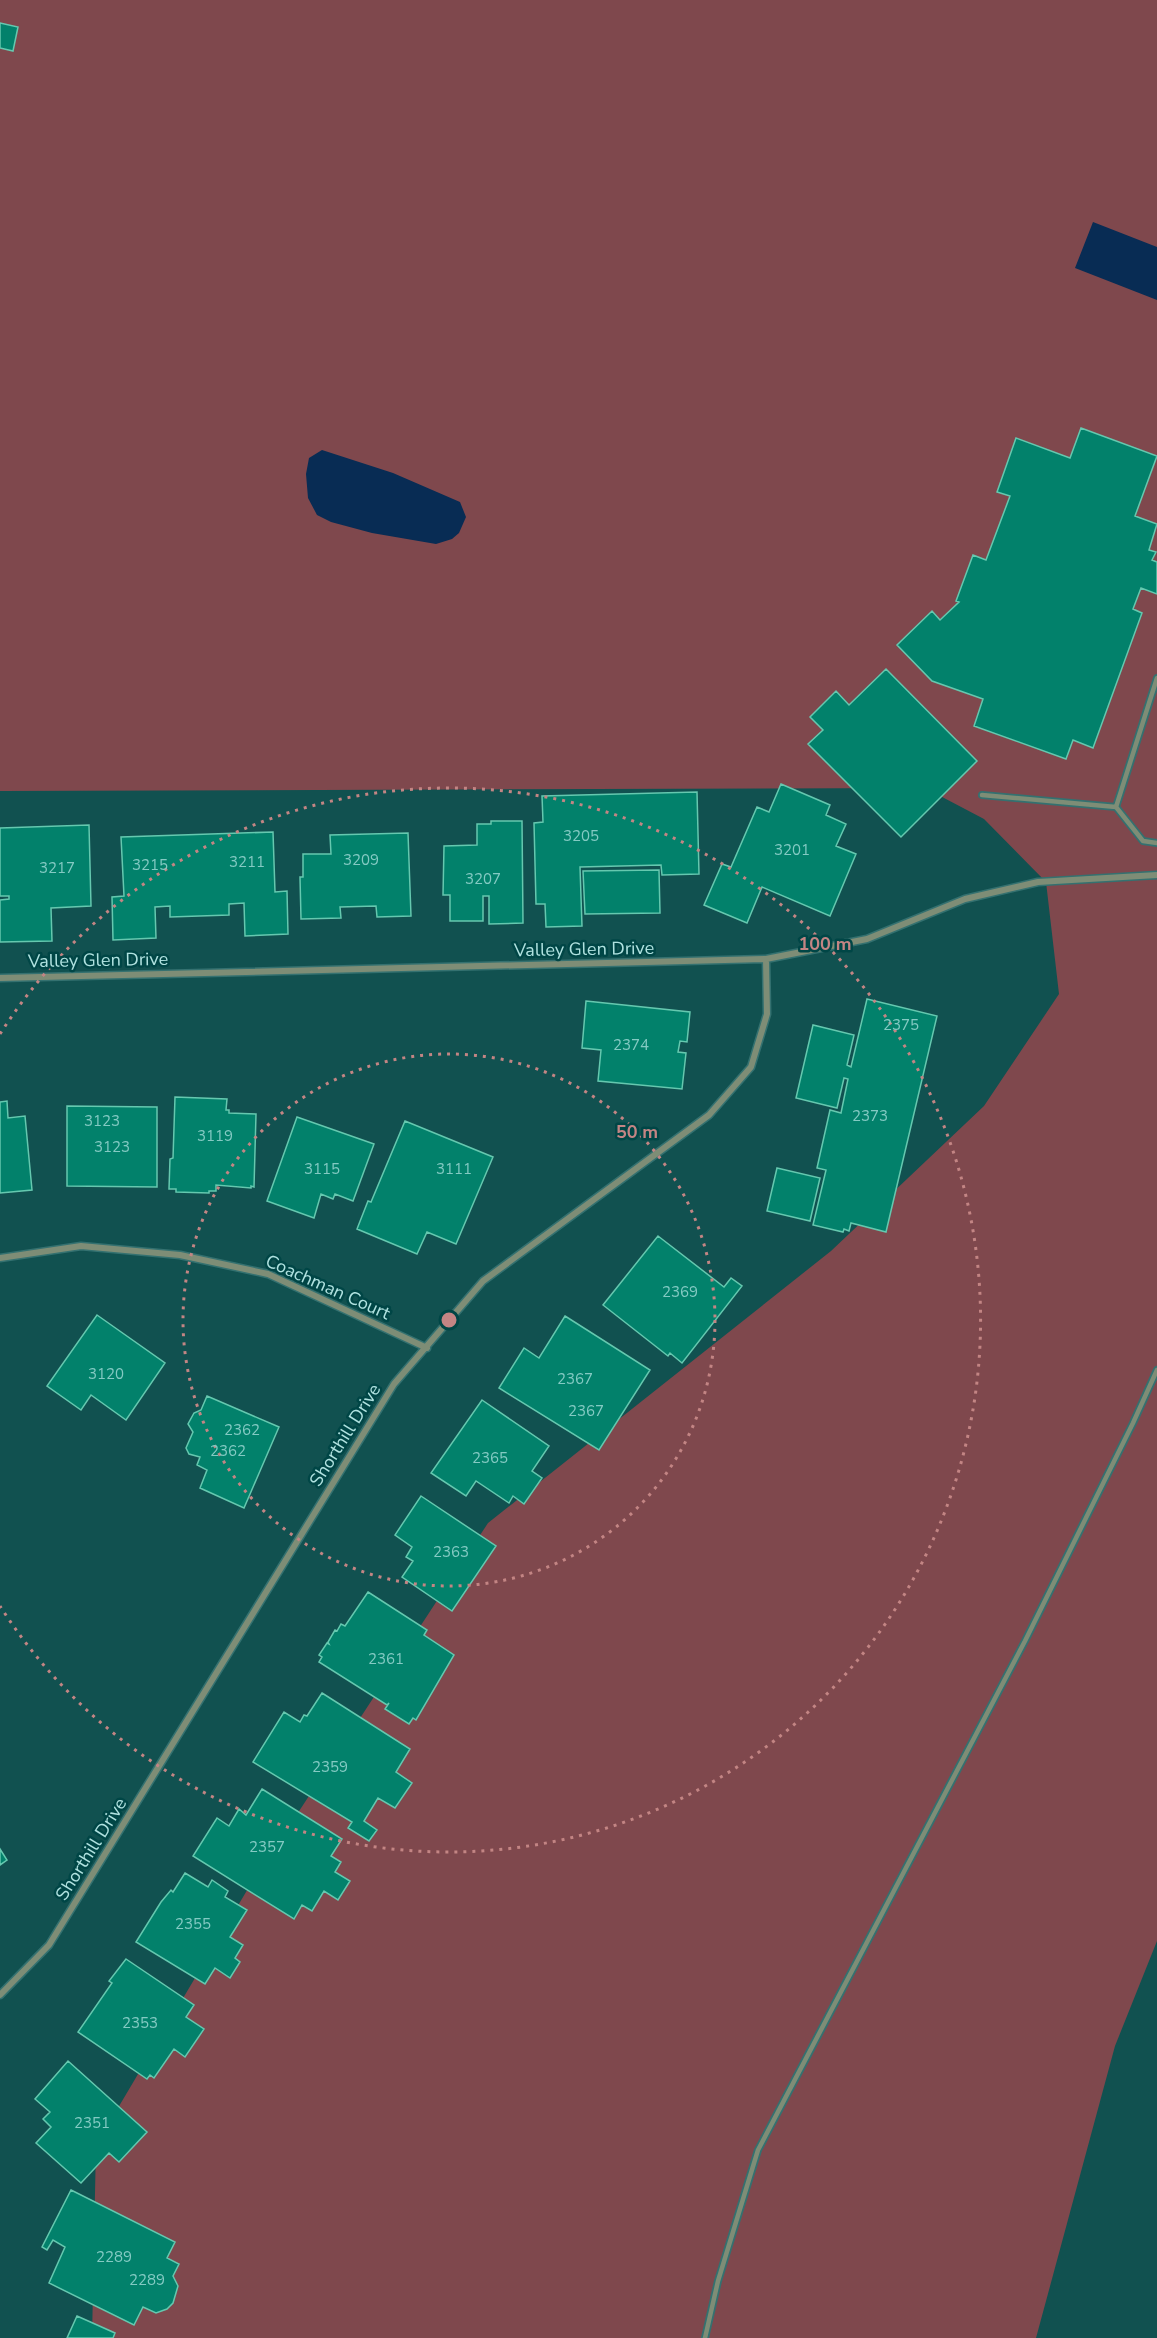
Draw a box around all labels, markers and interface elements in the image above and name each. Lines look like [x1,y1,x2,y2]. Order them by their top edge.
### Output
house number: 3205 [563,826,599,846]
house number: 3201 [774,840,810,860]
house number: 3209 [343,850,379,870]
house number: 3211 [229,852,265,872]
house number: 3215 [132,855,168,875]
house number: 3217 [39,858,75,878]
house number: 3207 [465,869,501,889]
text: 100 m [798,932,852,956]
street label: Valley Glen Drive [513,936,654,962]
street label: Valley Glen Drive [27,947,168,973]
house number: 2375 [883,1015,919,1035]
house number: 2374 [613,1035,649,1055]
house number: 2373 [852,1106,888,1126]
house number: 3123 [84,1111,120,1131]
text: 50 m [616,1120,658,1144]
house number: 3119 [197,1126,233,1146]
house number: 3123 [94,1137,130,1157]
house number: 3115 [304,1159,340,1179]
house number: 3111 [436,1159,472,1179]
street label: Coachman Court [262,1249,395,1326]
house number: 2369 [662,1282,698,1302]
centre of rings [439,1310,459,1330]
house number: 3120 [88,1364,124,1384]
house number: 2367 [557,1369,593,1389]
street label: Shorthill Drive [304,1379,386,1491]
house number: 2367 [568,1401,604,1421]
house number: 2362 [224,1420,260,1440]
house number: 2362 [210,1441,246,1461]
house number: 2365 [472,1448,508,1468]
house number: 2363 [433,1542,469,1562]
house number: 2361 [368,1649,404,1669]
house number: 2359 [312,1757,348,1777]
street label: Shorthill Drive [50,1793,132,1905]
house number: 2357 [249,1837,285,1857]
house number: 2355 [175,1914,211,1934]
house number: 2353 [122,2013,158,2033]
house number: 2351 [74,2113,110,2133]
house number: 2289 [96,2247,132,2267]
house number: 2289 [129,2270,165,2290]

